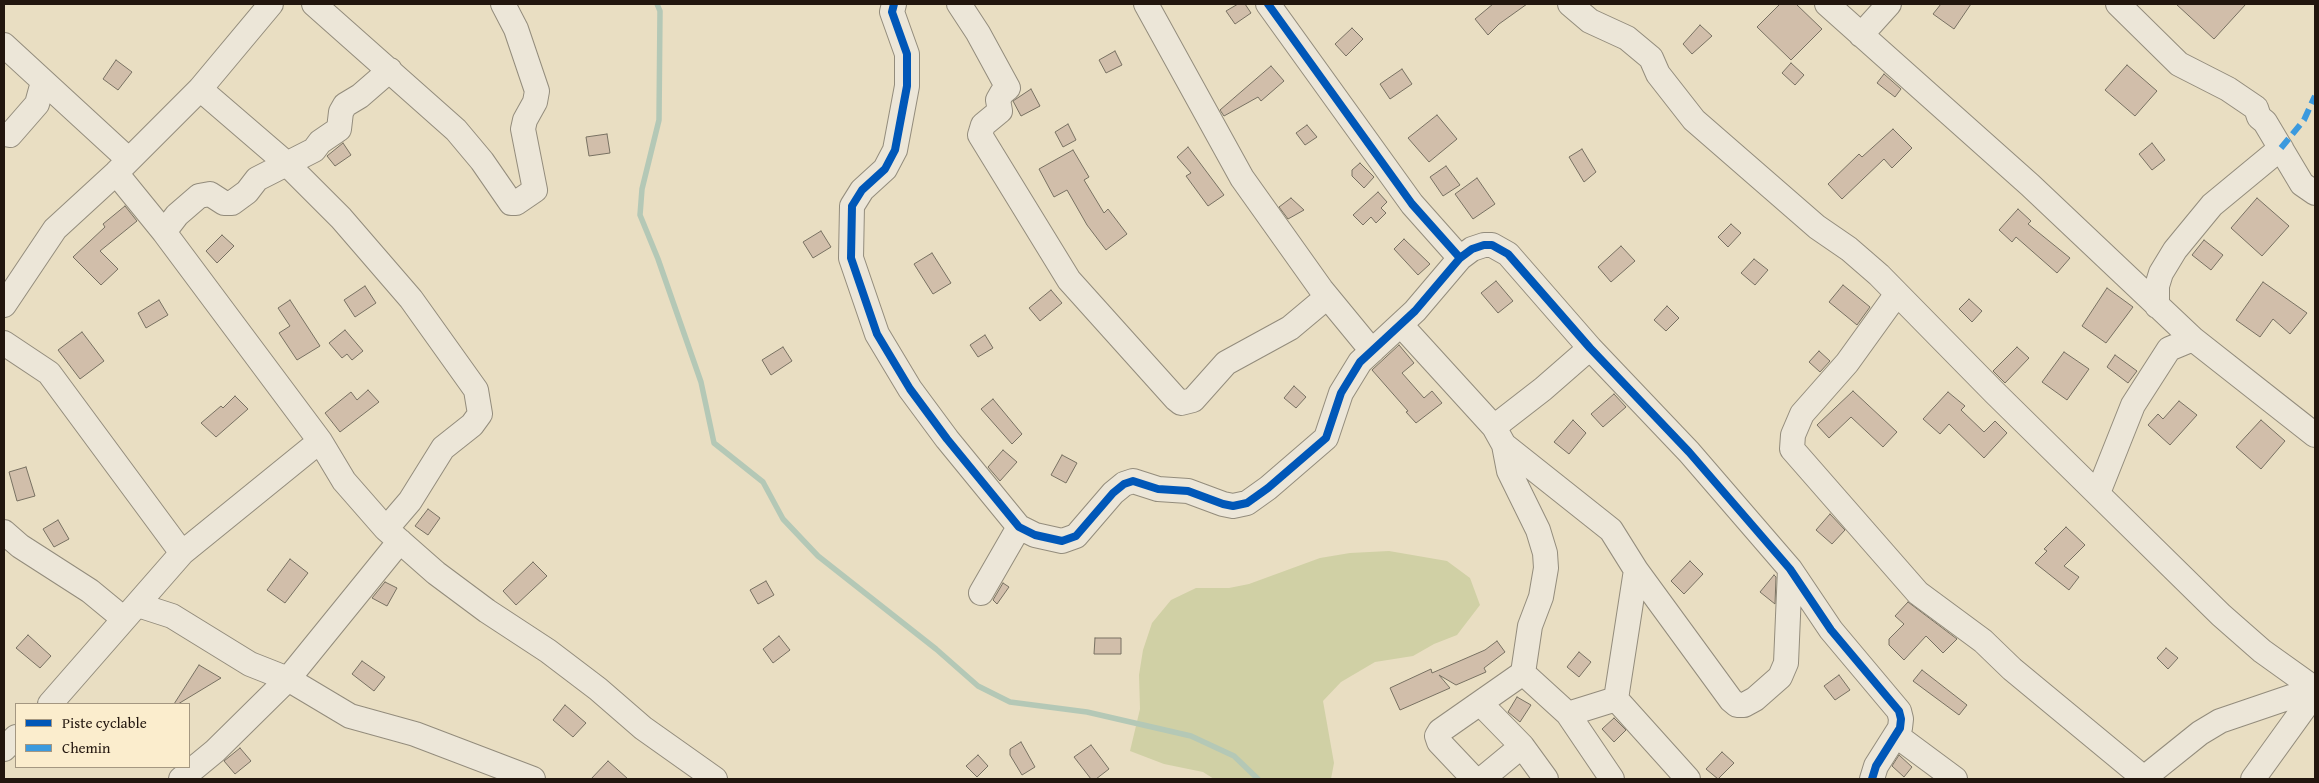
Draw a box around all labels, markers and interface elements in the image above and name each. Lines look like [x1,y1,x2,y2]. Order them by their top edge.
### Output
legend [15,703,190,768]
text: Piste cyclable [62,712,147,733]
text: Chemin [62,737,111,758]

